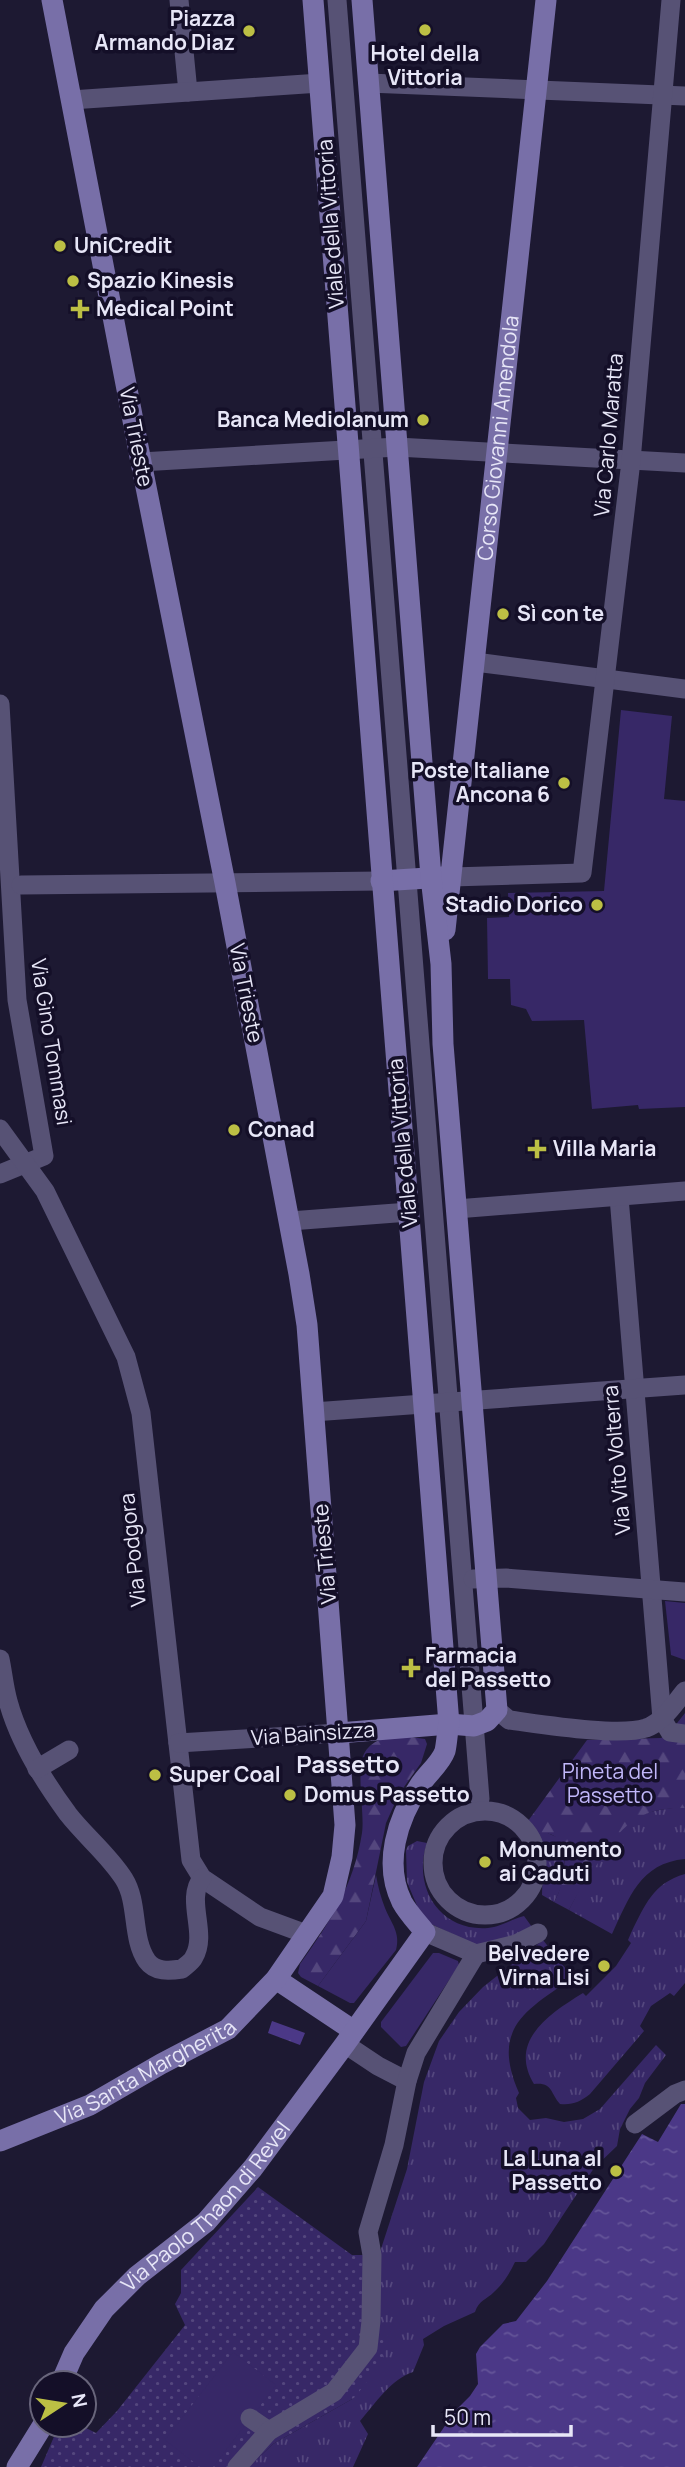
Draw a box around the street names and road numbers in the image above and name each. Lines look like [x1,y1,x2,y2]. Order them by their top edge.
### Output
street label: Viale della Vittoria [310,138,350,310]
street label: Corso Giovanni Amendola [470,314,525,562]
street label: Via Carlo Maratta [587,352,629,518]
street label: Via Trieste [114,385,160,489]
street label: Via Trieste [224,941,270,1045]
street label: Via Gino Tommasi [25,957,79,1127]
street label: Viale della Vittoria [381,1057,423,1229]
street label: Via Vito Volterra [596,1384,636,1536]
street label: Via Podgora [112,1492,152,1608]
street label: Via Trieste [306,1503,342,1605]
street label: Via Bainsizza [250,1715,376,1751]
street label: Via Santa Margherita [51,2014,242,2131]
street label: Via Paolo Thaon di Revel [114,2115,296,2297]

